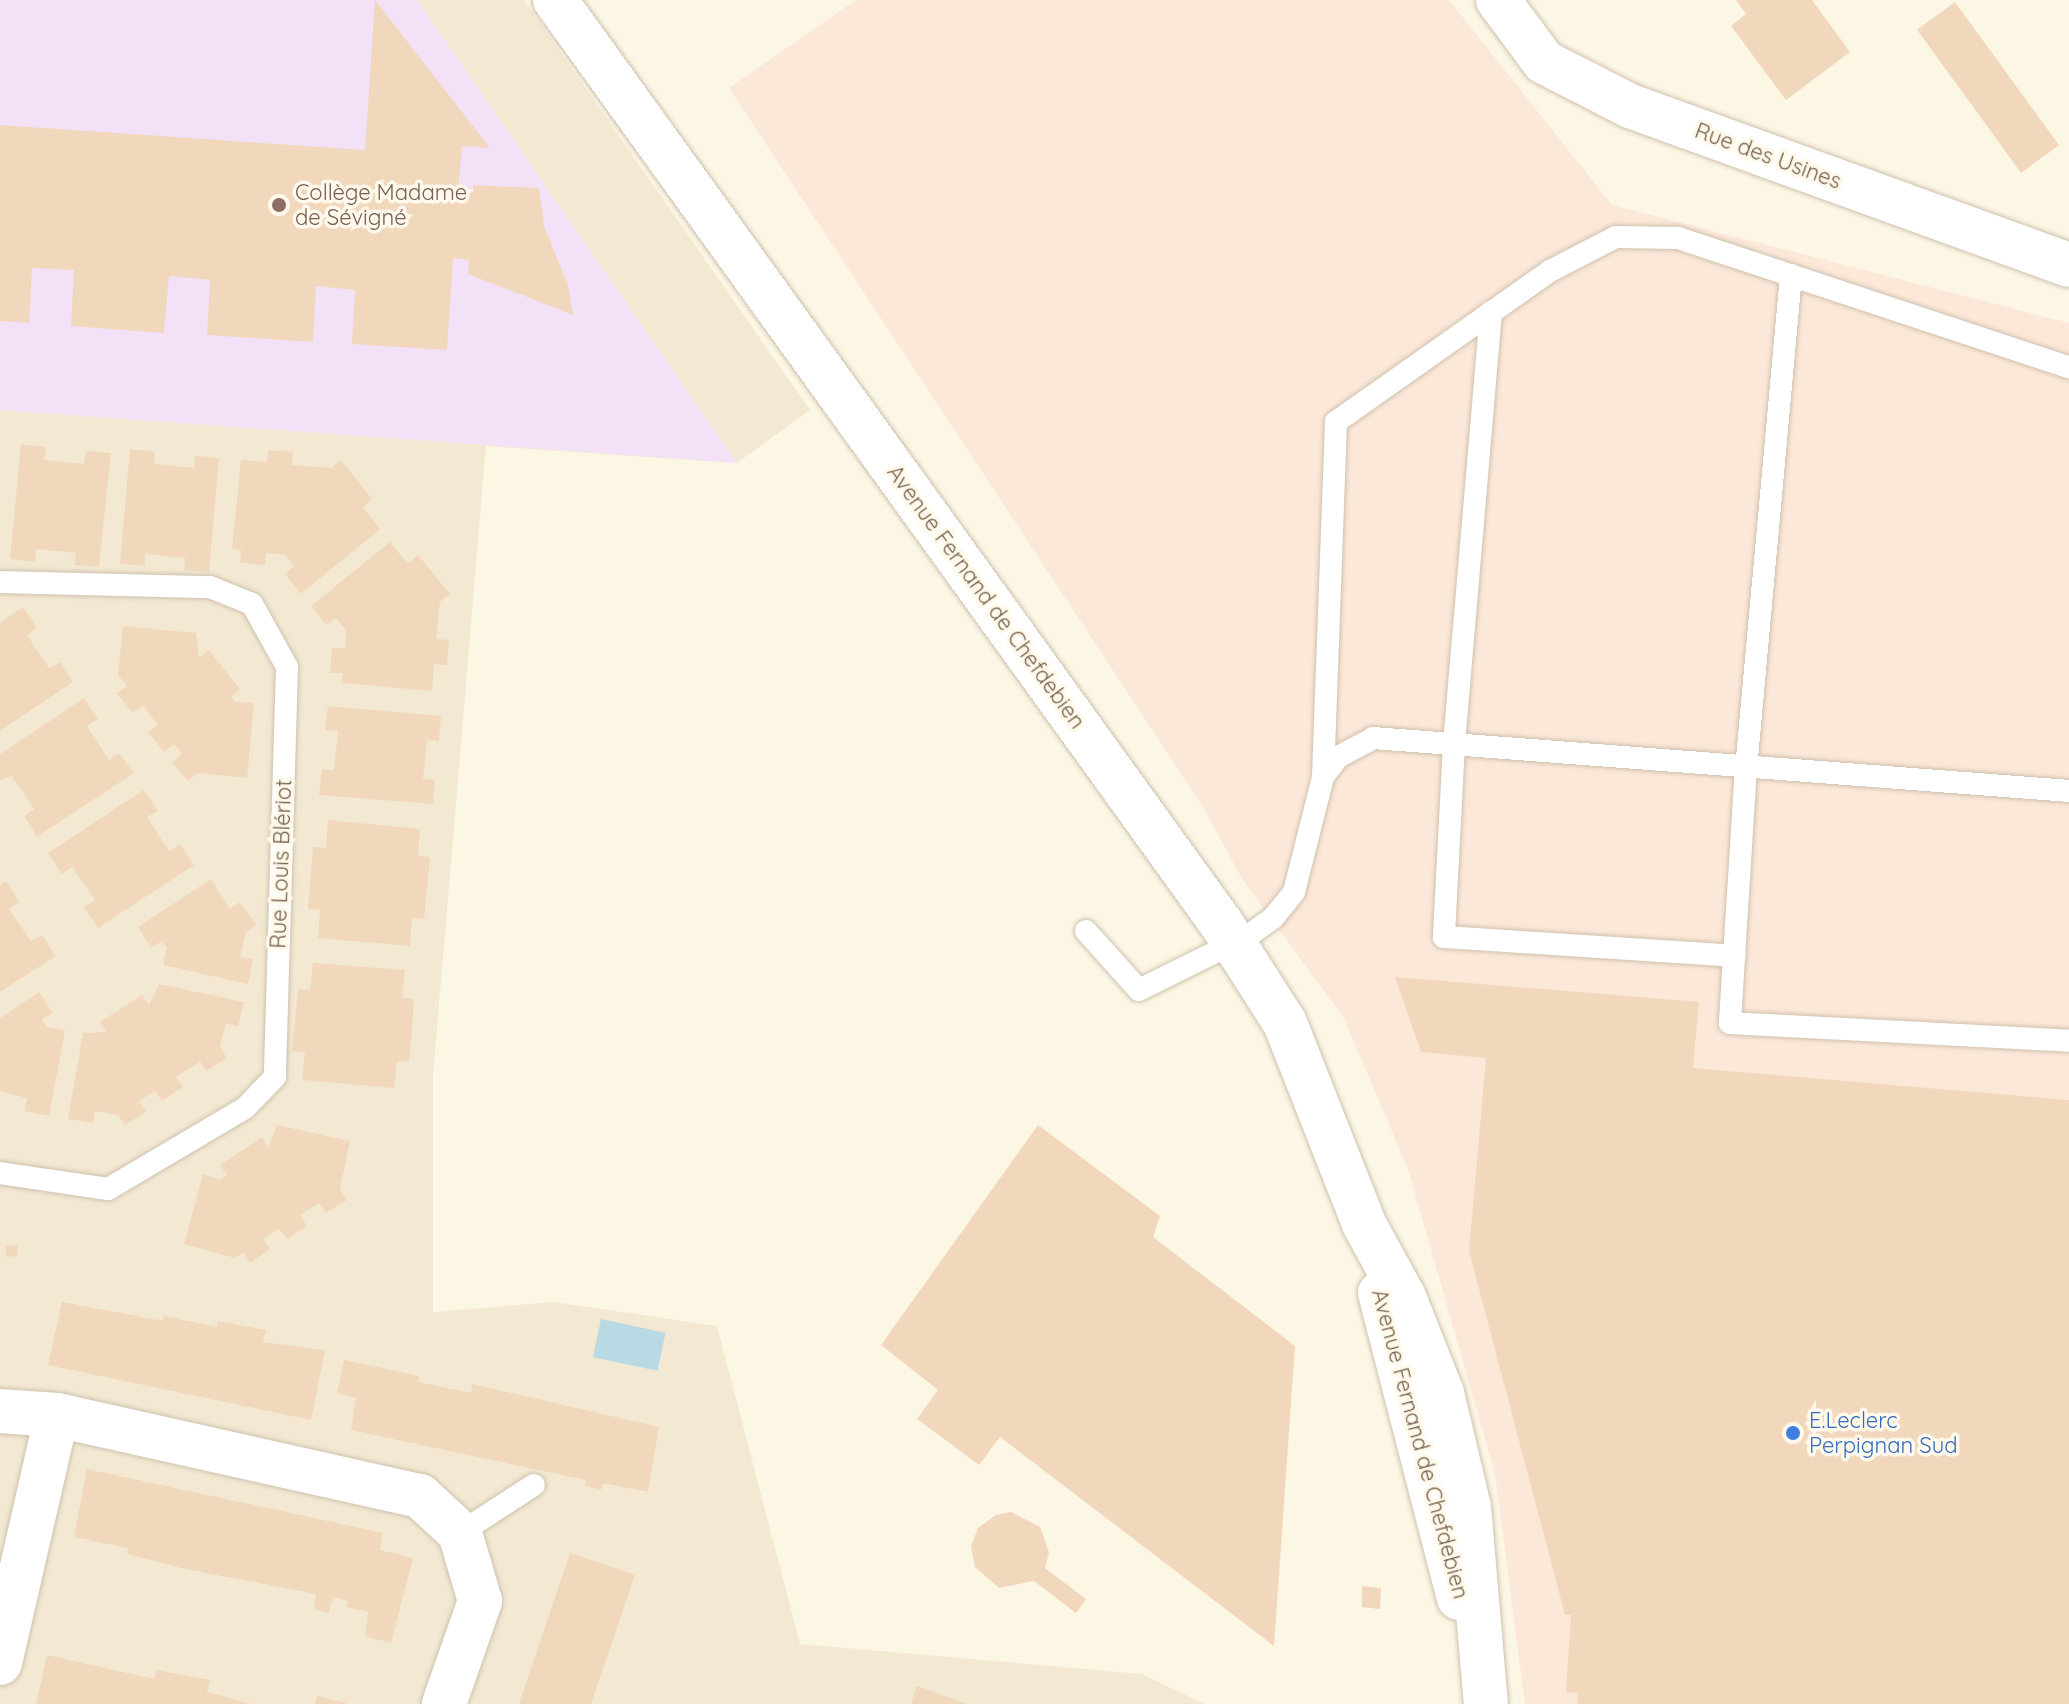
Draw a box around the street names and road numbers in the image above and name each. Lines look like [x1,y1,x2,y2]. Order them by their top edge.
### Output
street label: Rue des Usines [1691,117,1845,195]
street label: Avenue Fernand de Chefdebien [881,460,1091,734]
street label: Rue Louis Blériot [265,779,297,949]
street label: Avenue Fernand de Chefdebien [1366,1286,1474,1602]

